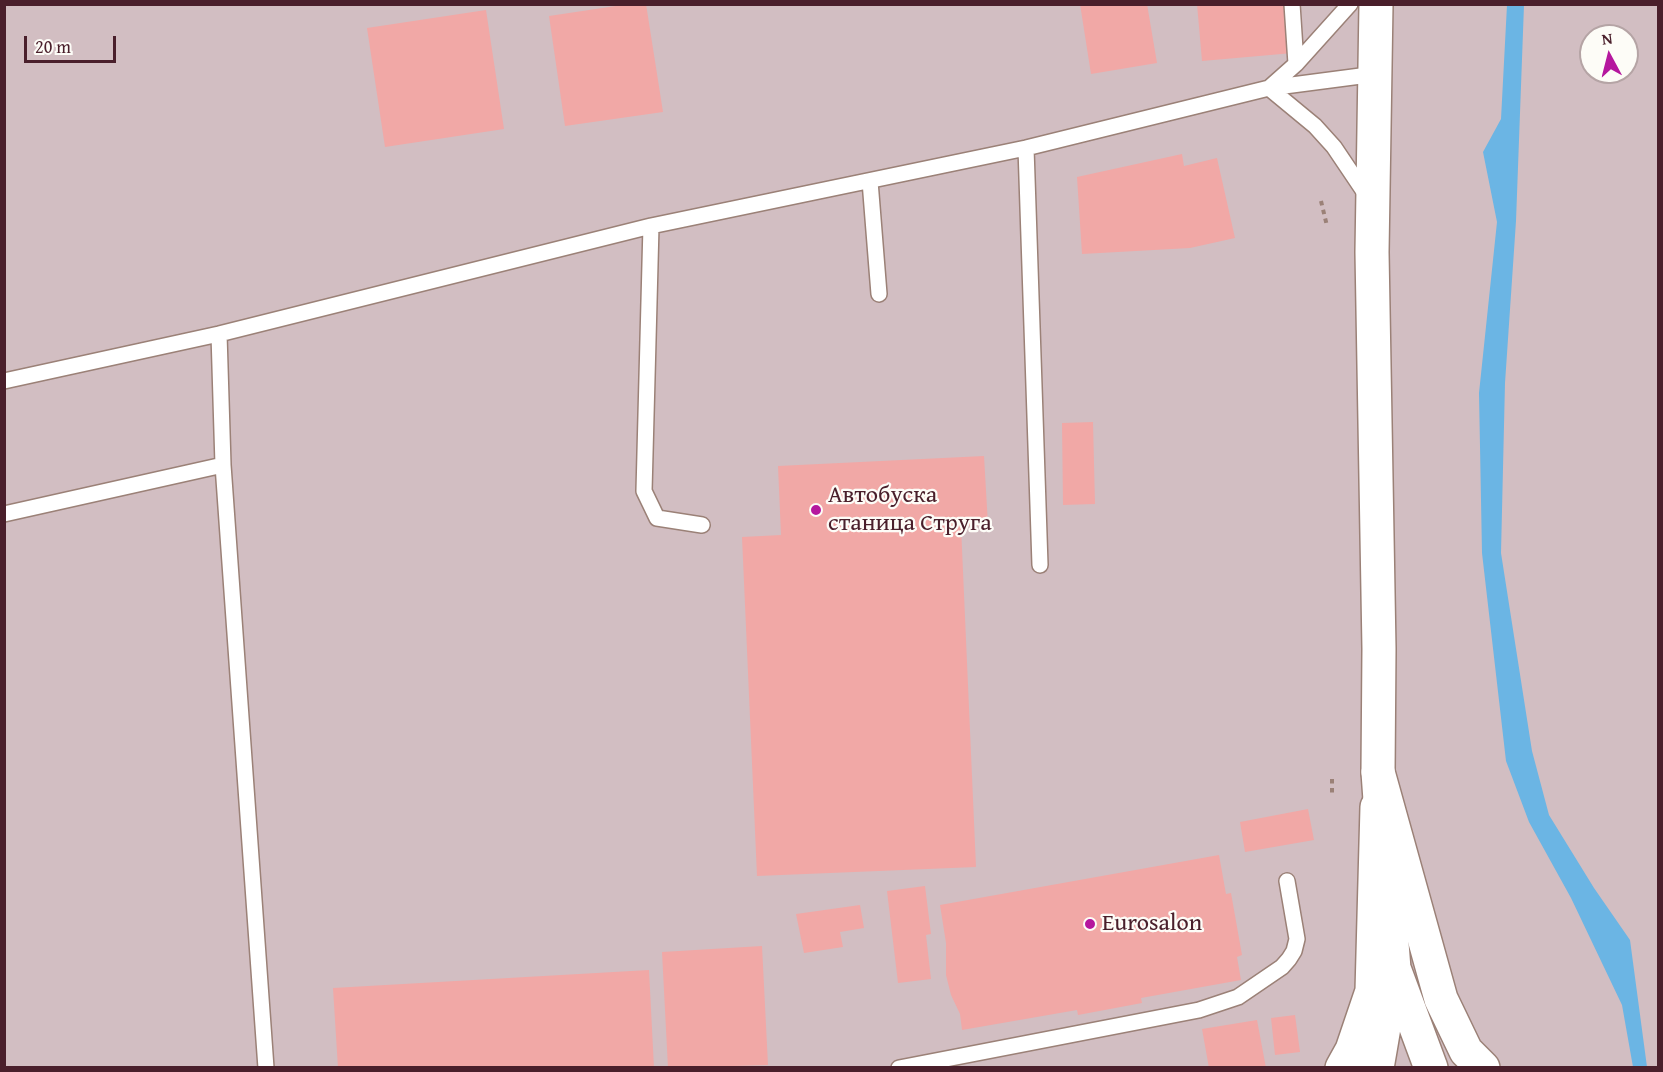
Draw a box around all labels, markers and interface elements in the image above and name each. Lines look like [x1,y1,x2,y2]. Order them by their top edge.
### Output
scale bar [27,24,118,62]
north arrow [1579,24,1639,84]
text: N [1600,26,1614,51]
text: 20 m [35,33,71,60]
place label: Автобуска станица Струга [828,482,992,538]
marker: Автобуска станица Струга [809,503,823,517]
place label: Eurosalon [1102,910,1202,938]
marker: Eurosalon [1083,917,1097,931]

